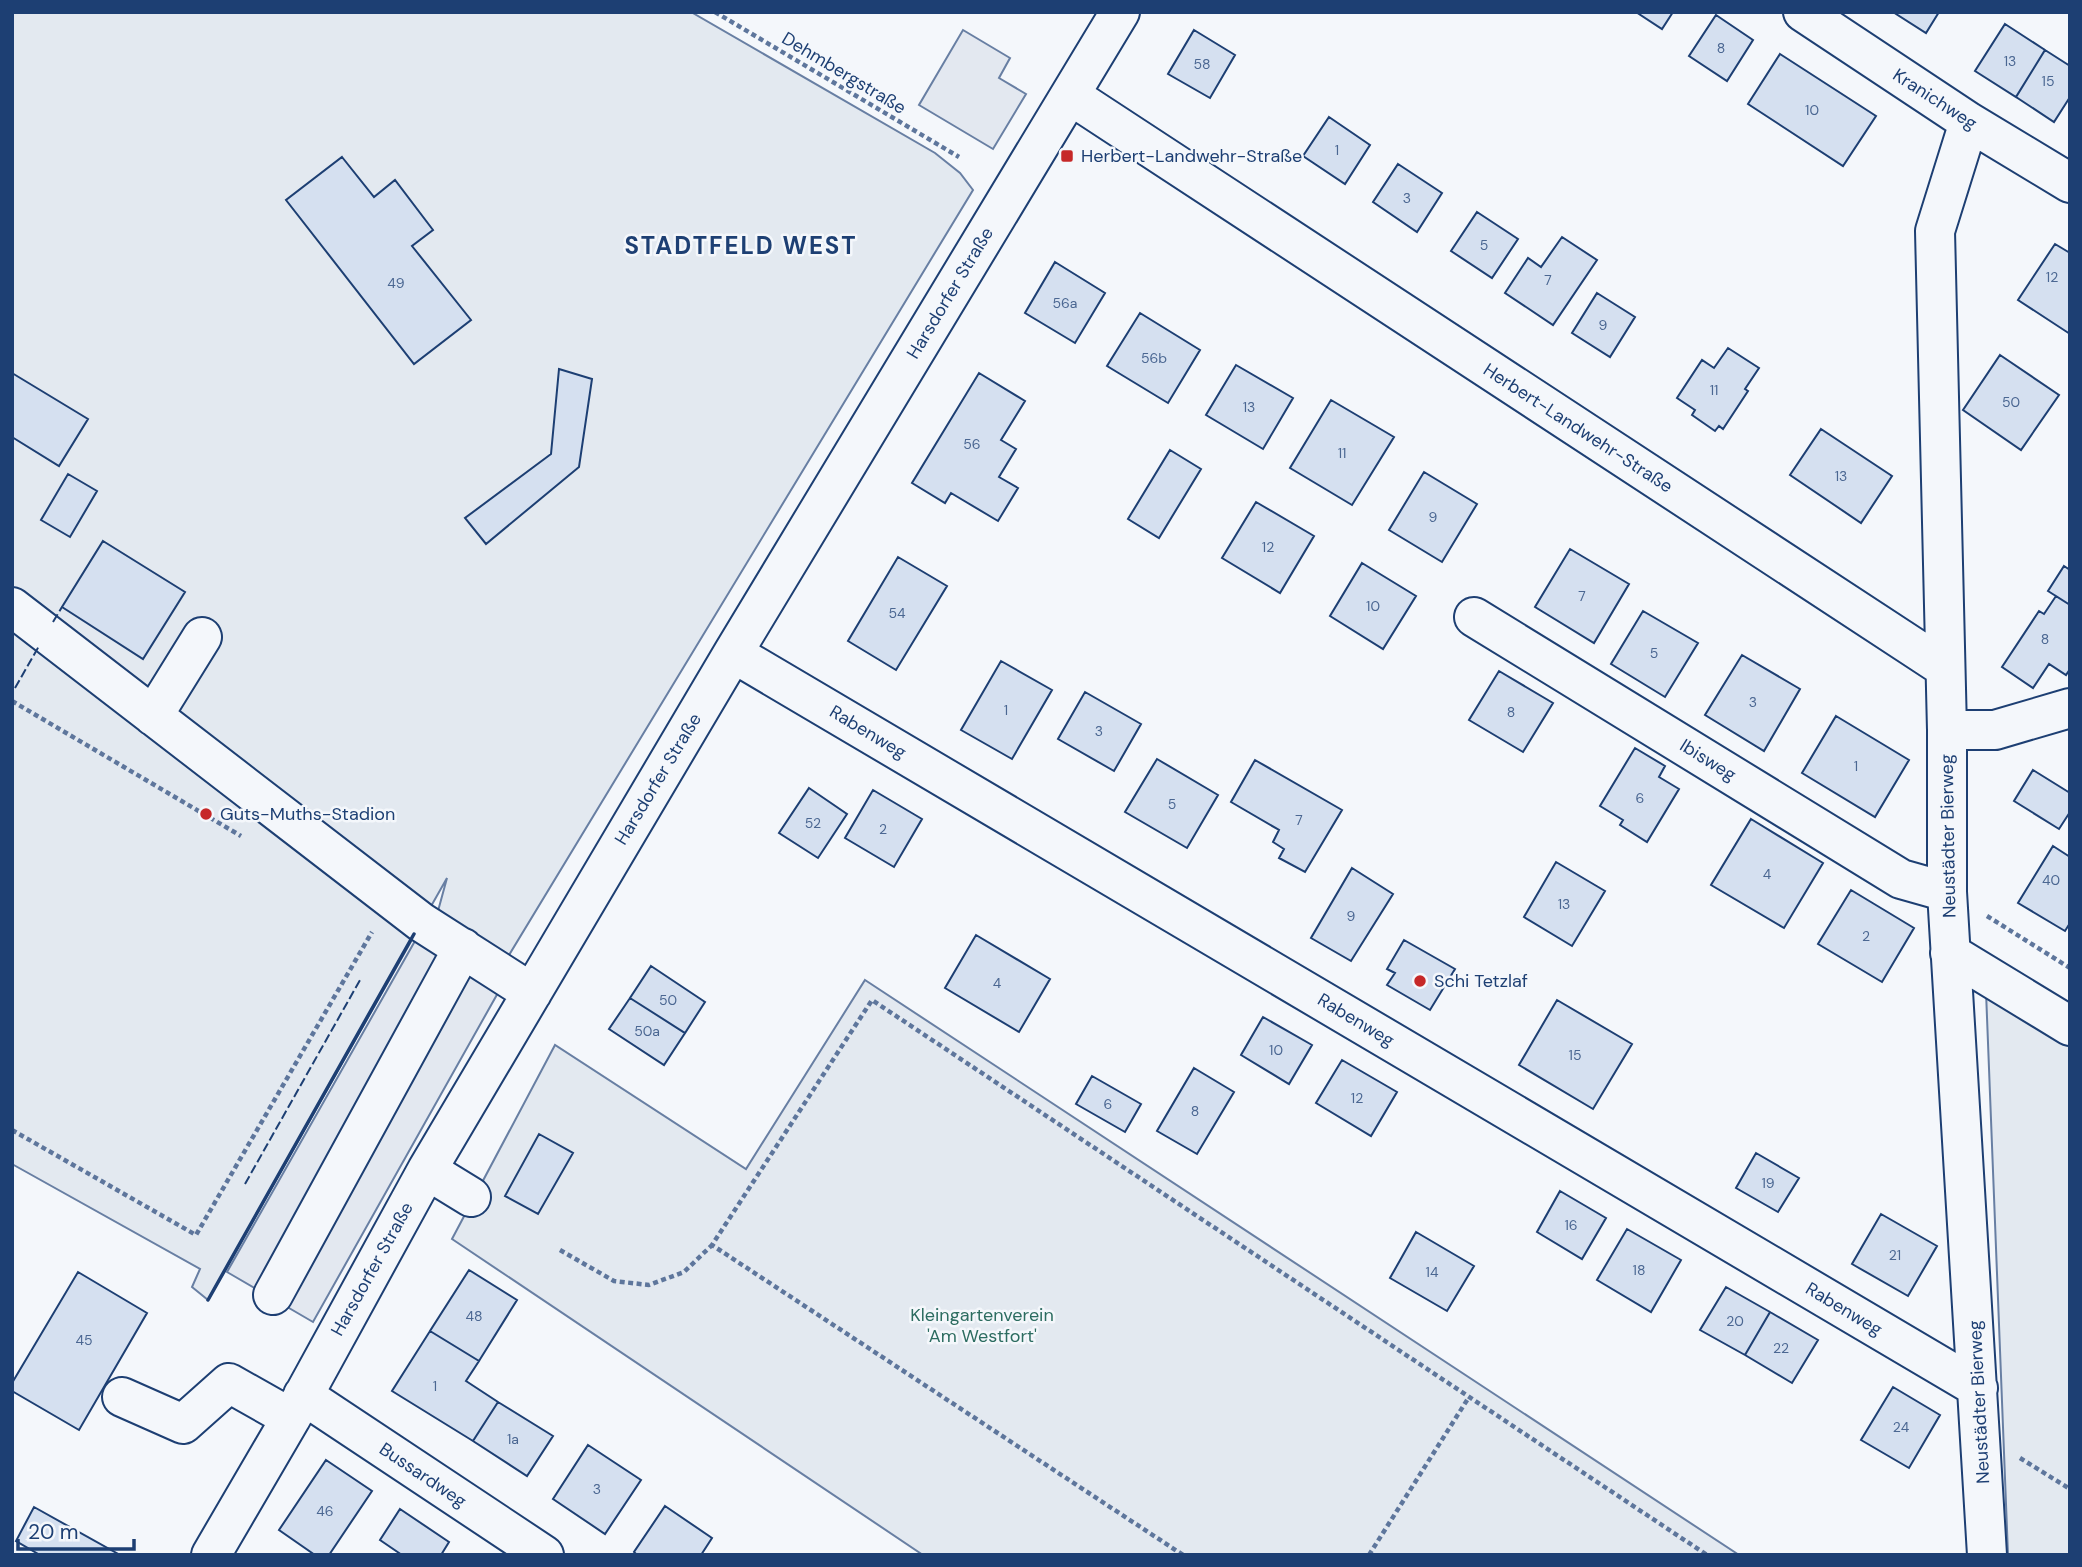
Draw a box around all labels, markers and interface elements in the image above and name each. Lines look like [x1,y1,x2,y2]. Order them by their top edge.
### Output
street label: Dehmbergstraße [777,26,911,120]
house number: 8 [1717,39,1725,57]
house number: 13 [2004,52,2016,70]
house number: 58 [1193,55,1211,73]
street label: Kranichweg [1888,63,1982,135]
house number: 15 [2042,72,2054,90]
house number: 10 [1805,101,1819,119]
house number: 1 [1335,141,1339,159]
place label: Herbert-Landwehr-Straße [1081,144,1302,168]
marker: Herbert-Landwehr-Straße [1059,148,1075,164]
house number: 3 [1403,189,1411,207]
street label: Harsdorfer Straße [901,223,999,363]
district label: STADTFELD WEST [624,230,858,261]
house number: 5 [1480,236,1488,254]
house number: 12 [2046,268,2058,286]
house number: 7 [1544,271,1552,289]
house number: 49 [387,274,405,292]
house number: 56a [1053,294,1077,312]
house number: 9 [1599,316,1608,334]
house number: 56b [1141,349,1167,367]
street label: Herbert-Landwehr-Straße [1479,358,1677,498]
house number: 11 [1710,381,1718,399]
house number: 50 [2002,393,2020,411]
house number: 13 [1243,398,1255,416]
house number: 56 [963,435,981,453]
house number: 11 [1338,444,1346,462]
house number: 13 [1835,467,1847,485]
house number: 9 [1429,508,1438,526]
house number: 12 [1262,538,1274,556]
house number: 7 [1578,587,1586,605]
house number: 10 [1366,597,1380,615]
house number: 54 [888,604,906,622]
house number: 8 [2041,630,2049,648]
house number: 5 [1650,644,1658,662]
house number: 3 [1749,693,1757,711]
street label: Rabenweg [825,700,911,764]
house number: 1 [1004,701,1008,719]
house number: 8 [1507,703,1515,721]
street label: Harsdorfer Straße [609,709,707,849]
house number: 3 [1095,722,1103,740]
street label: Ibisweg [1675,733,1741,787]
street label: Neustädter Bierweg [1935,754,1961,918]
house number: 1 [1854,757,1858,775]
house number: 6 [1636,789,1644,807]
house number: 5 [1168,795,1176,813]
place label: Guts-Muths-Stadion [220,802,395,826]
marker: Guts-Muths-Stadion [198,806,214,822]
house number: 7 [1295,811,1303,829]
house number: 52 [805,814,821,832]
house number: 2 [879,820,887,838]
house number: 4 [1763,865,1772,883]
house number: 40 [2042,871,2060,889]
house number: 13 [1558,895,1570,913]
house number: 9 [1347,907,1356,925]
house number: 2 [1862,927,1870,945]
place label: Schi Tetzlaf [1434,969,1528,993]
marker: Schi Tetzlaf [1412,973,1428,989]
house number: 4 [993,974,1002,992]
street label: Rabenweg [1313,988,1399,1052]
house number: 50 [659,991,677,1009]
house number: 50a [634,1022,660,1040]
house number: 10 [1269,1041,1283,1059]
house number: 15 [1569,1046,1581,1064]
house number: 12 [1351,1089,1363,1107]
house number: 6 [1104,1095,1112,1113]
house number: 8 [1191,1102,1199,1120]
house number: 19 [1761,1174,1775,1192]
street label: Harsdorfer Straße [325,1198,419,1340]
house number: 16 [1564,1216,1578,1234]
house number: 21 [1889,1246,1901,1264]
house number: 18 [1633,1261,1645,1279]
house number: 14 [1426,1263,1439,1281]
street label: Rabenweg [1801,1277,1887,1341]
park label: Kleingartenverein 'Am Westfort' [910,1303,1054,1348]
house number: 48 [465,1307,483,1325]
house number: 20 [1726,1312,1744,1330]
street label: Neustädter Bierweg [1963,1320,1995,1484]
house number: 45 [75,1331,93,1349]
house number: 22 [1773,1339,1789,1357]
house number: 1 [433,1377,437,1395]
house number: 24 [1893,1418,1910,1436]
house number: 1a [507,1430,519,1448]
street label: Bussardweg [375,1437,471,1513]
house number: 3 [593,1480,601,1498]
house number: 46 [316,1502,334,1520]
scale bar [18,1508,133,1552]
text: 20 m [28,1518,79,1546]

